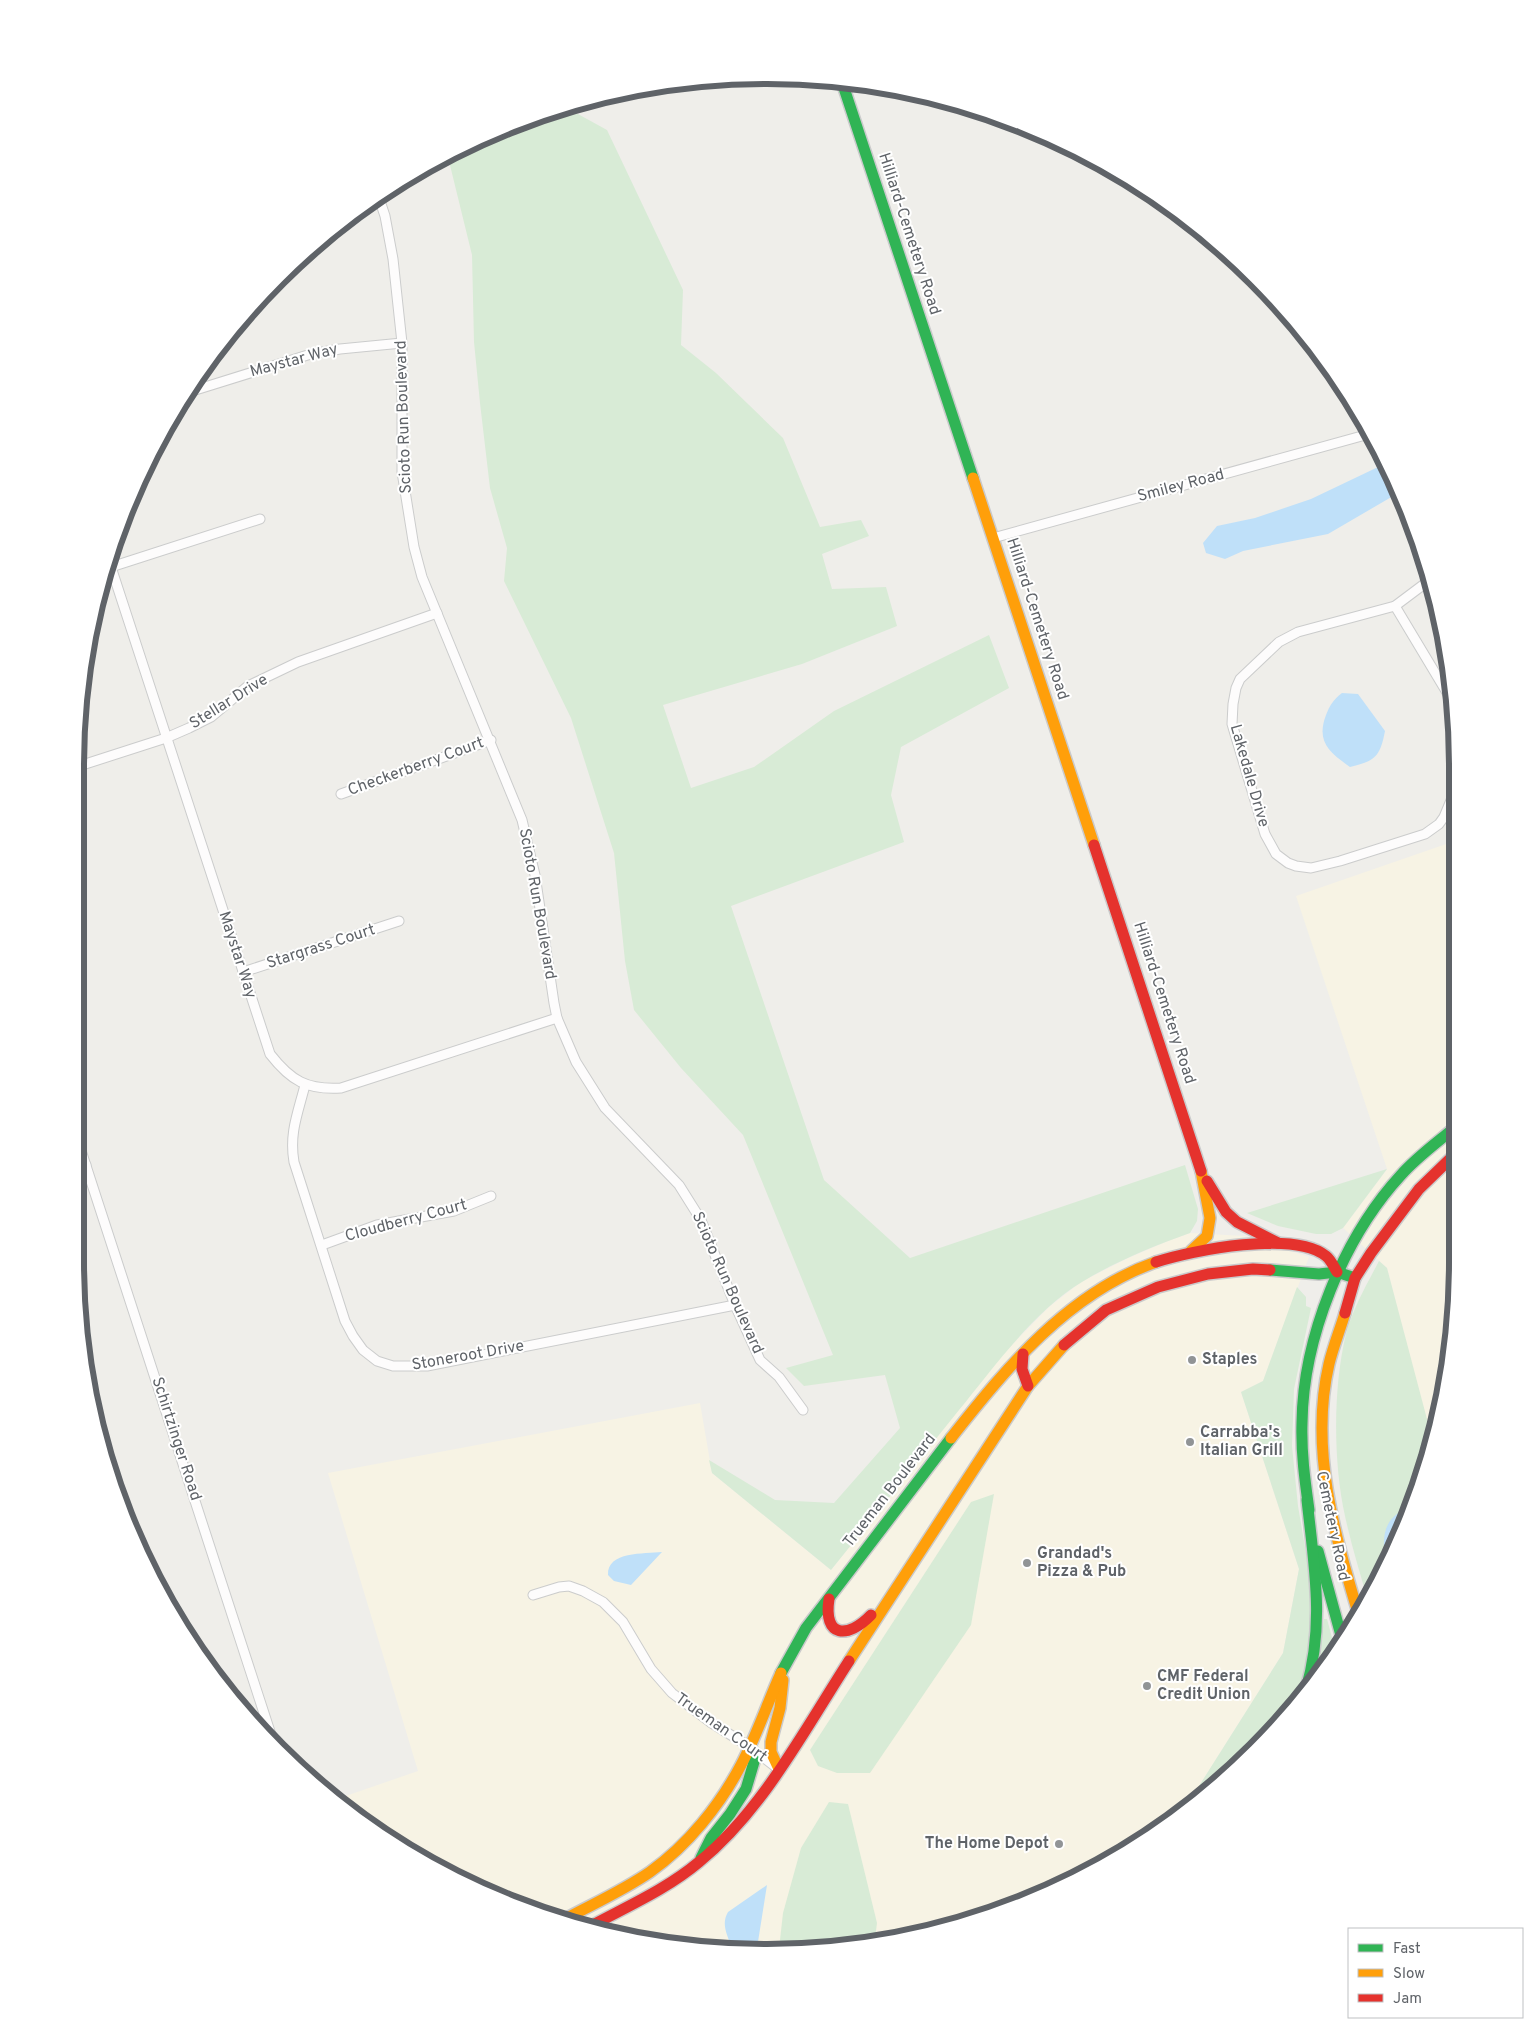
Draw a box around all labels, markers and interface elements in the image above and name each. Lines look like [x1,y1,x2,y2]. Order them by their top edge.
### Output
street label: Hilliard-Cemetery Road [873,150,945,318]
street label: Maystar Way [248,340,340,382]
street label: Scioto Run Boulevard [391,340,417,494]
street label: Smiley Road [1135,465,1227,507]
street label: Hilliard-Cemetery Road [1001,535,1073,703]
street label: Stellar Drive [186,670,272,734]
street label: Lakedale Drive [1225,722,1273,830]
street label: Checkerberry Court [345,733,487,801]
street label: Scioto Run Boulevard [514,827,560,981]
street label: Maystar Way [214,909,260,1001]
street label: Hilliard-Cemetery Road [1128,919,1200,1087]
street label: Stargrass Court [264,920,378,974]
street label: Cloudberry Court [343,1195,469,1247]
street label: Scioto Run Boulevard [687,1209,767,1357]
street label: Stoneroot Drive [410,1336,526,1376]
place label: Staples [1202,1350,1258,1370]
marker: Staples [1186,1354,1198,1366]
street label: Schirtzinger Road [147,1375,205,1503]
place label: Carrabba's Italian Grill [1200,1423,1283,1461]
street label: Trueman Boulevard [839,1430,941,1552]
marker: Carrabba's Italian Grill [1184,1436,1196,1448]
street label: Cemetery Road [1311,1469,1353,1583]
place label: Grandad's Pizza & Pub [1037,1544,1126,1582]
marker: Grandad's Pizza & Pub [1021,1557,1033,1569]
place label: CMF Federal Credit Union [1157,1667,1251,1705]
marker: CMF Federal Credit Union [1141,1680,1153,1692]
street label: Trueman Court [671,1689,771,1767]
place label: The Home Depot [925,1834,1049,1854]
marker: The Home Depot [1053,1838,1065,1850]
legend [1348,1928,1523,2018]
text: Fast [1393,1940,1421,1959]
text: Slow [1393,1965,1425,1984]
text: Jam [1393,1990,1422,2009]

